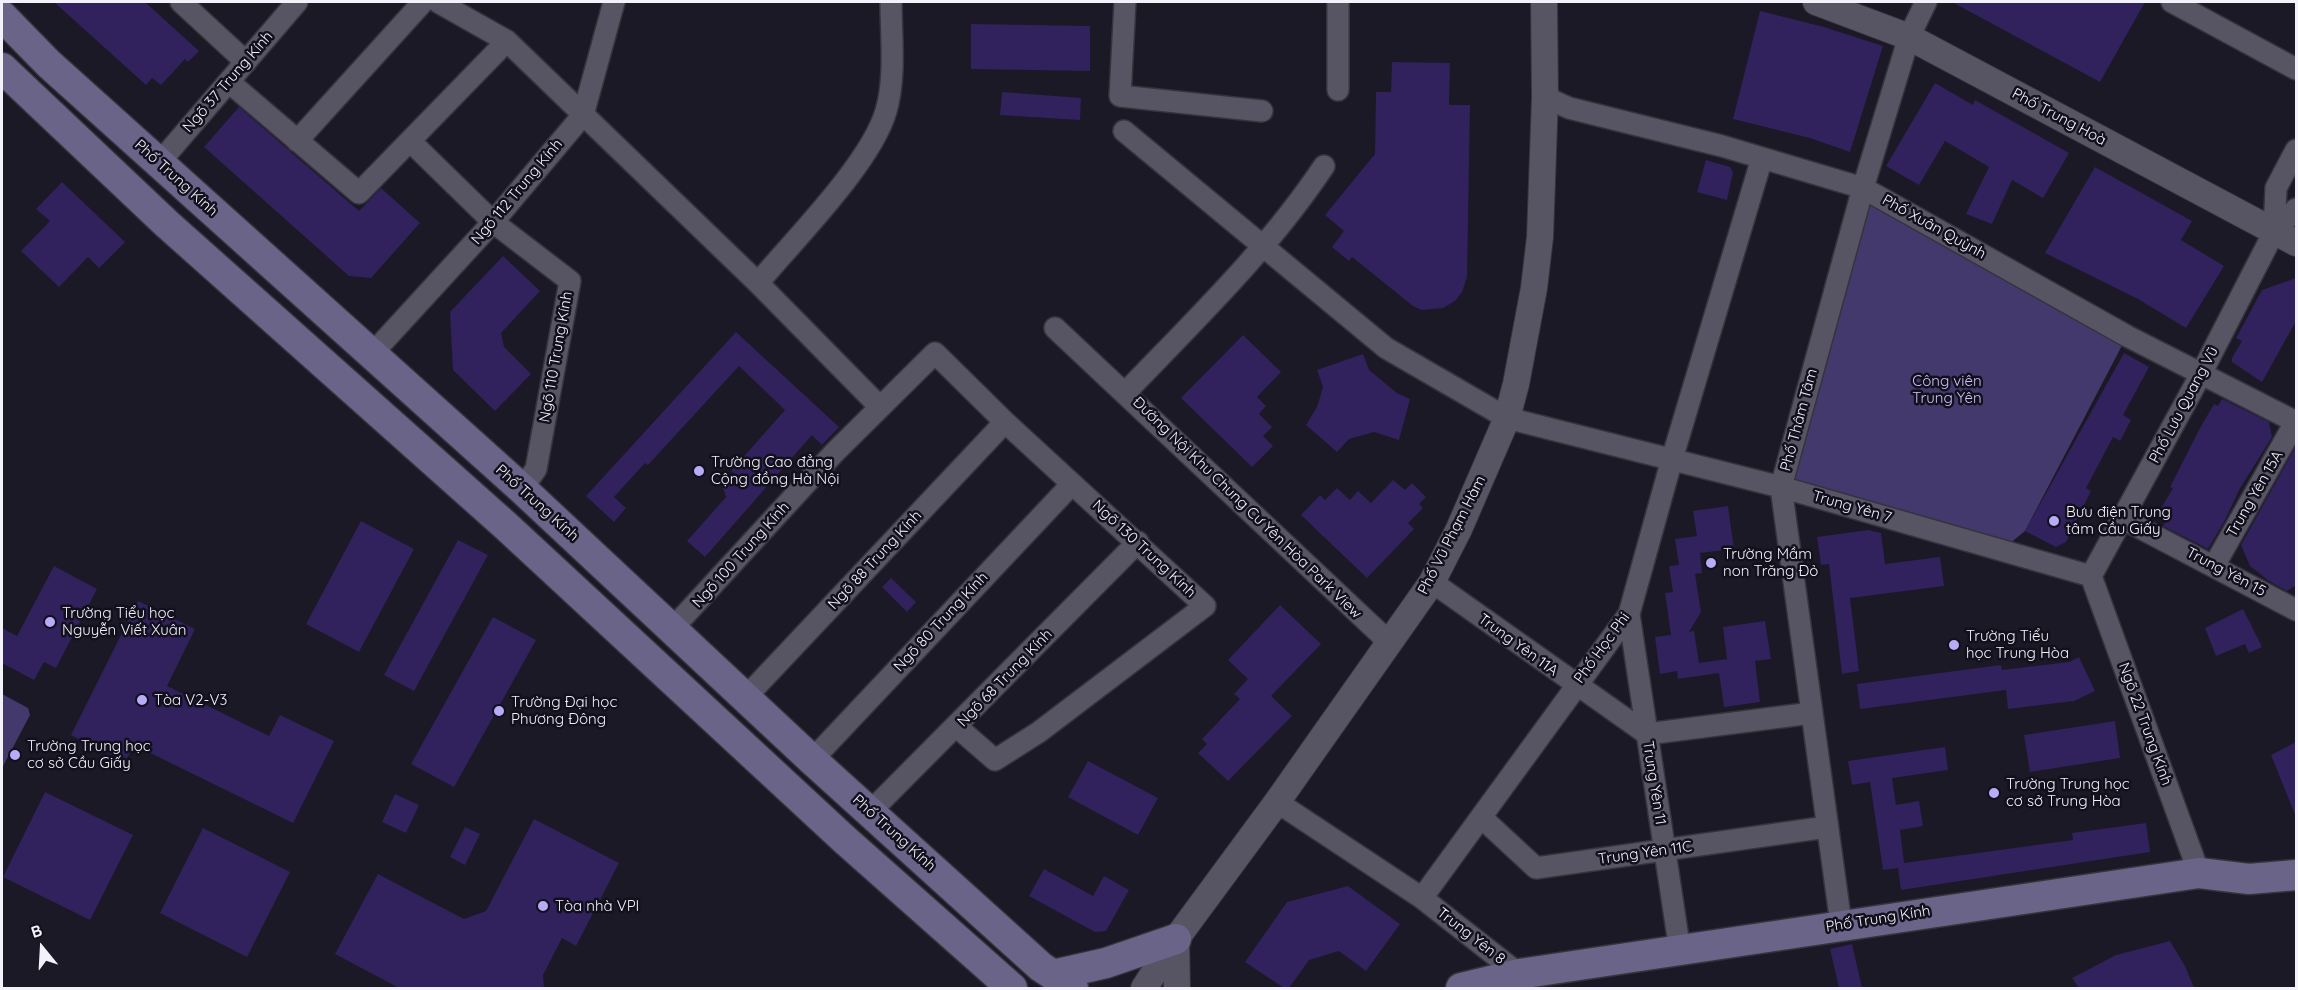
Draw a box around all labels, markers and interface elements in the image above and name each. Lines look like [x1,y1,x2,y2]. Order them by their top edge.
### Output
street label: Ngõ 37 Trung Kính [179,28,277,136]
street label: Phố Trung Hoà [2009,85,2109,149]
street label: Phố Trung Kính [131,136,221,220]
street label: Ngõ 112 Trung Kính [468,136,566,248]
street label: Phố Xuân Quỳnh [1879,191,1989,263]
street label: Ngõ 110 Trung Kính [536,290,576,424]
street label: Phố Lưu Quang Vũ [2146,344,2222,466]
street label: Phố Thâm Tâm [1777,367,1821,473]
park label: Công viên Trung Yên [1912,372,1982,407]
street label: Đường Nội Khu Chung Cư Yên Hòa Park View [1129,393,1365,623]
street label: Trung Yên 15A [2223,447,2287,541]
place label: Trường Cao đẳng Cộng đồng Hà Nội [711,453,839,488]
street label: Phố Trung Kính [492,461,582,545]
marker: Trường Cao đẳng Cộng đồng Hà Nội [692,464,706,478]
street label: Phố Vũ Phạm Hàm [1414,473,1490,597]
street label: Trung Yên 7 [1810,487,1894,527]
street label: Ngõ 130 Trung Kính [1089,496,1199,602]
street label: Ngõ 100 Trung Kính [689,498,793,612]
place label: Bưu điện Trung tâm Cầu Giấy [2066,503,2171,538]
street label: Ngõ 88 Trung Kính [824,507,926,613]
marker: Bưu điện Trung tâm Cầu Giấy [2047,514,2061,528]
street label: Trung Yên 15 [2183,544,2269,600]
place label: Trường Mầm non Trăng Đỏ [1723,545,1818,580]
marker: Trường Mầm non Trăng Đỏ [1704,556,1718,570]
street label: Ngõ 80 Trung Kính [890,568,992,676]
place label: Trường Tiểu học Nguyễn Viết Xuân [62,604,186,639]
street label: Phố Học Phi [1570,609,1634,687]
street label: Trung Yên 11A [1475,610,1561,680]
marker: Trường Tiểu học Nguyễn Viết Xuân [43,615,57,629]
street label: Ngõ 68 Trung Kính [954,625,1056,731]
place label: Trường Tiểu học Trung Hòa [1966,627,2069,662]
marker: Trường Tiểu học Trung Hòa [1947,638,1961,652]
street label: Ngõ 22 Trung Kính [2114,660,2176,788]
place label: Tòa V2-V3 [154,691,227,709]
marker: Tòa V2-V3 [135,693,149,707]
place label: Trường Đại học Phương Đông [511,693,617,728]
marker: Trường Đại học Phương Đông [492,704,506,718]
place label: Trường Trung học cơ sở Cầu Giấy [27,737,151,772]
street label: Trung Yên 11 [1638,740,1670,826]
marker: Trường Trung học cơ sở Cầu Giấy [8,748,22,762]
place label: Trường Trung học cơ sở Trung Hòa [2006,775,2130,810]
marker: Trường Trung học cơ sở Trung Hòa [1987,786,2001,800]
street label: Phố Trung Kính [849,791,939,875]
street label: Trung Yên 11C [1597,838,1693,868]
place label: Tòa nhà VPI [555,897,639,915]
marker: Tòa nhà VPI [536,899,550,913]
street label: Phố Trung Kính [1824,902,1932,936]
street label: Trung Yên 8 [1433,904,1509,968]
north arrow [12,918,72,978]
text: B [28,920,45,942]

